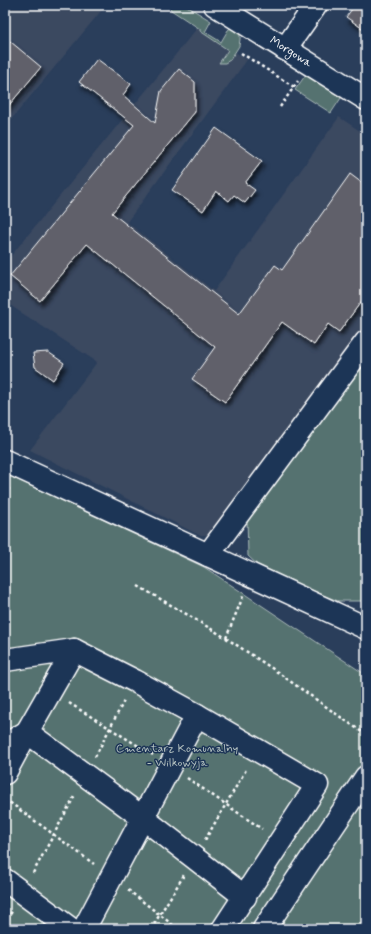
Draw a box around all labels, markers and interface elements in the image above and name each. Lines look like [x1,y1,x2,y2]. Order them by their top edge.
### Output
street label: Morgowa [266,33,315,72]
park label: Cmentarz Komunalny - Wilkowyja [116,741,238,771]

